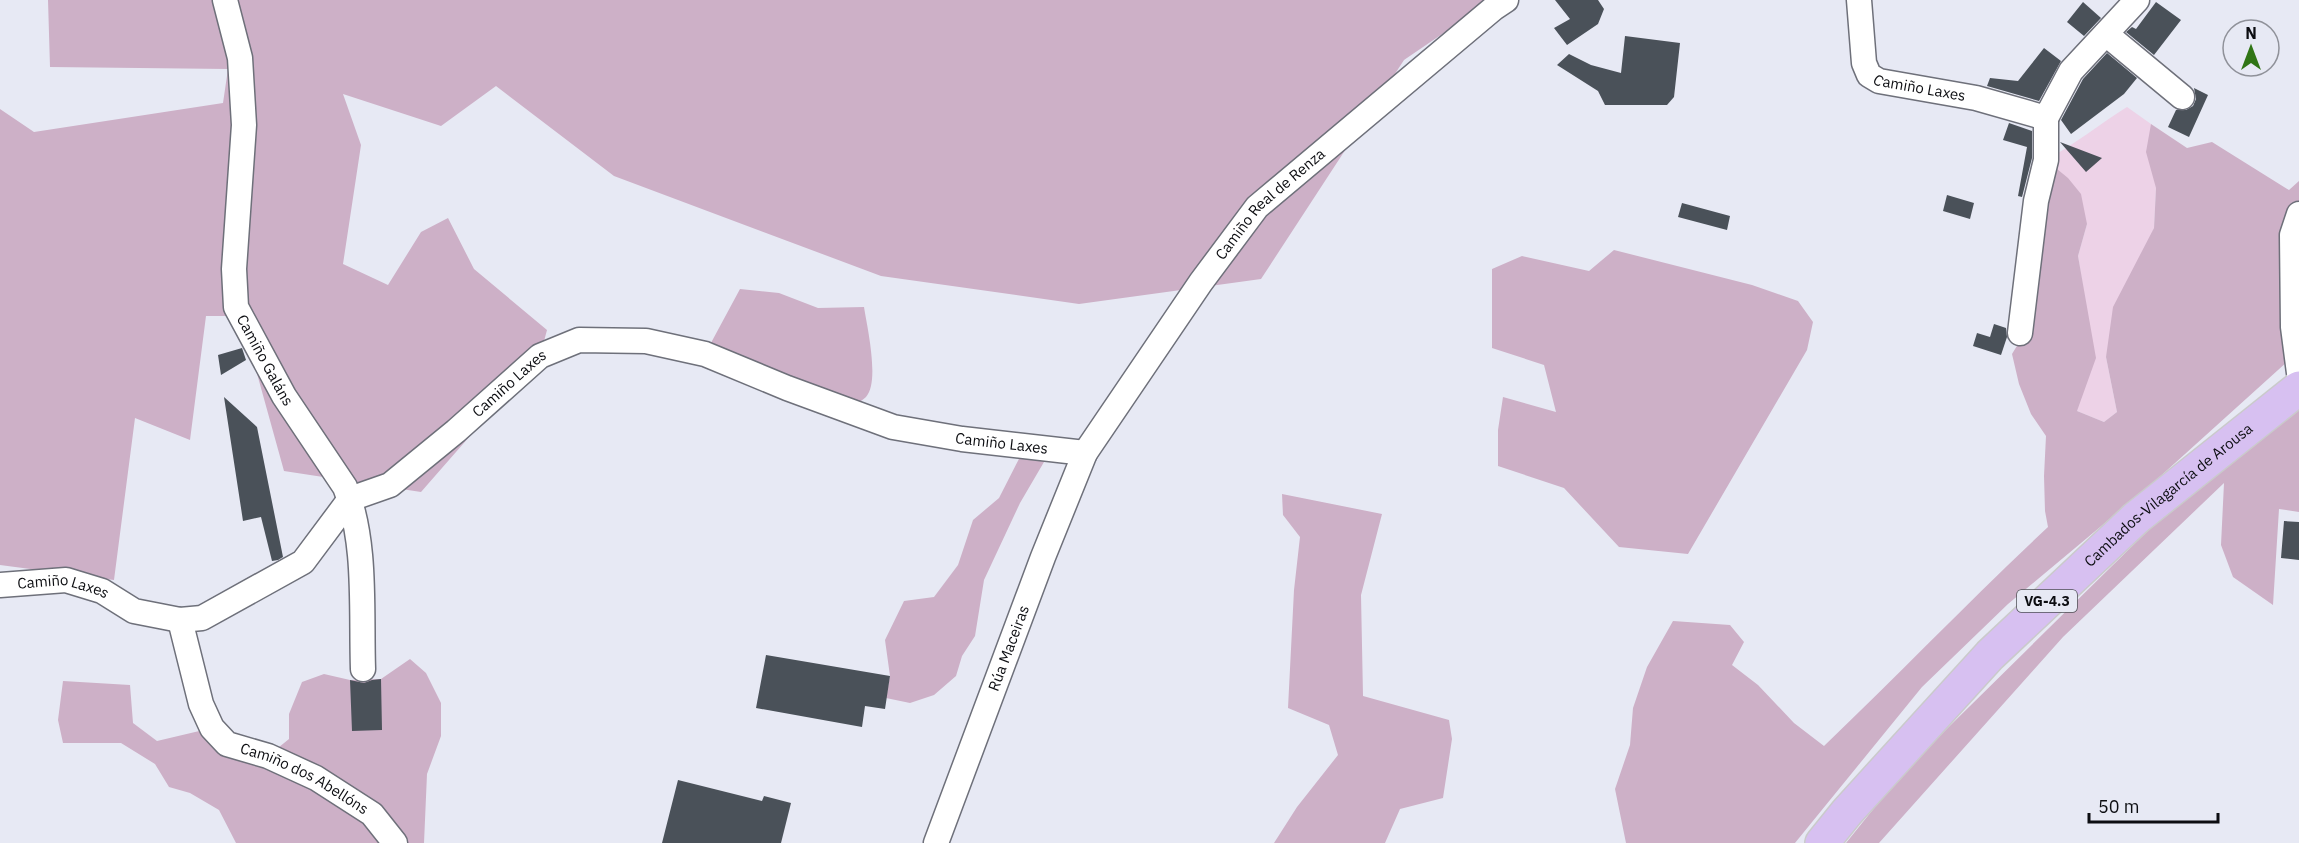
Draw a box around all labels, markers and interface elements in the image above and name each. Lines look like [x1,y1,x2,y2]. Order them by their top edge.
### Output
north arrow [2221,18,2281,78]
text: N [2245,23,2257,43]
street label: Camiño Laxes [1870,70,1967,105]
street label: Camiño Real de Renza [1211,144,1329,263]
street label: Camiño Galáns [233,311,298,409]
street label: Camiño Laxes [468,345,549,421]
street label: Cambados-Vilagarcía de Arousa [2080,419,2256,571]
street label: Camiño Laxes [954,428,1049,458]
street label: Camiño Laxes [17,570,113,602]
road number: VG-4.3 [2017,590,2077,612]
street label: Rúa Maceiras [984,602,1033,694]
street label: Camiño dos Abellóns [238,738,372,818]
scale bar [2089,786,2218,824]
text: 50 m [2098,795,2140,818]

